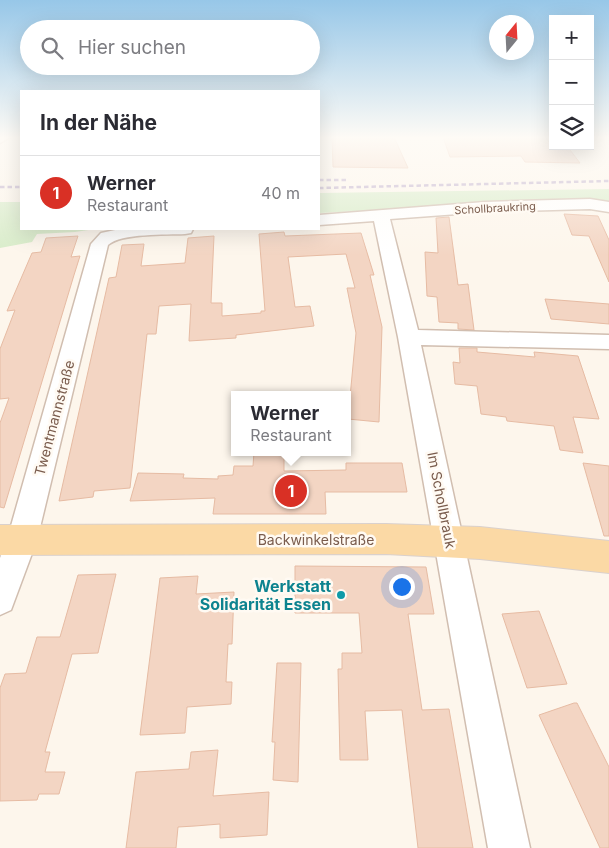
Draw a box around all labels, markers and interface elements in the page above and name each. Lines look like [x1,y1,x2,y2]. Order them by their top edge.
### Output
north arrow [489,15,534,60]
map controls [549,15,594,150]
button: + [549,15,594,60]
search box [20,20,320,75]
icon: search [38,34,66,62]
text: Hier suchen [78,36,186,59]
button: − [549,60,594,105]
button: layers [549,105,594,150]
text: In der Nähe [40,110,157,135]
text: Werner [87,172,156,195]
text: 1 [53,183,59,203]
text: 40 m [261,183,300,203]
text: Restaurant [87,195,168,215]
street label: Schollbraukring [454,199,536,217]
street label: Twentmannstraße [30,358,78,478]
popup [231,391,351,456]
text: Werner [250,402,319,425]
text: Restaurant [250,425,332,445]
street label: Im Schollbrauk [424,450,460,550]
pin: 1 [275,472,307,510]
street label: Backwinkelstraße [258,531,374,548]
your location [389,574,415,600]
place label: Werkstatt Solidarität Essen [200,576,331,614]
marker: Werkstatt Solidarität Essen [335,589,347,601]

